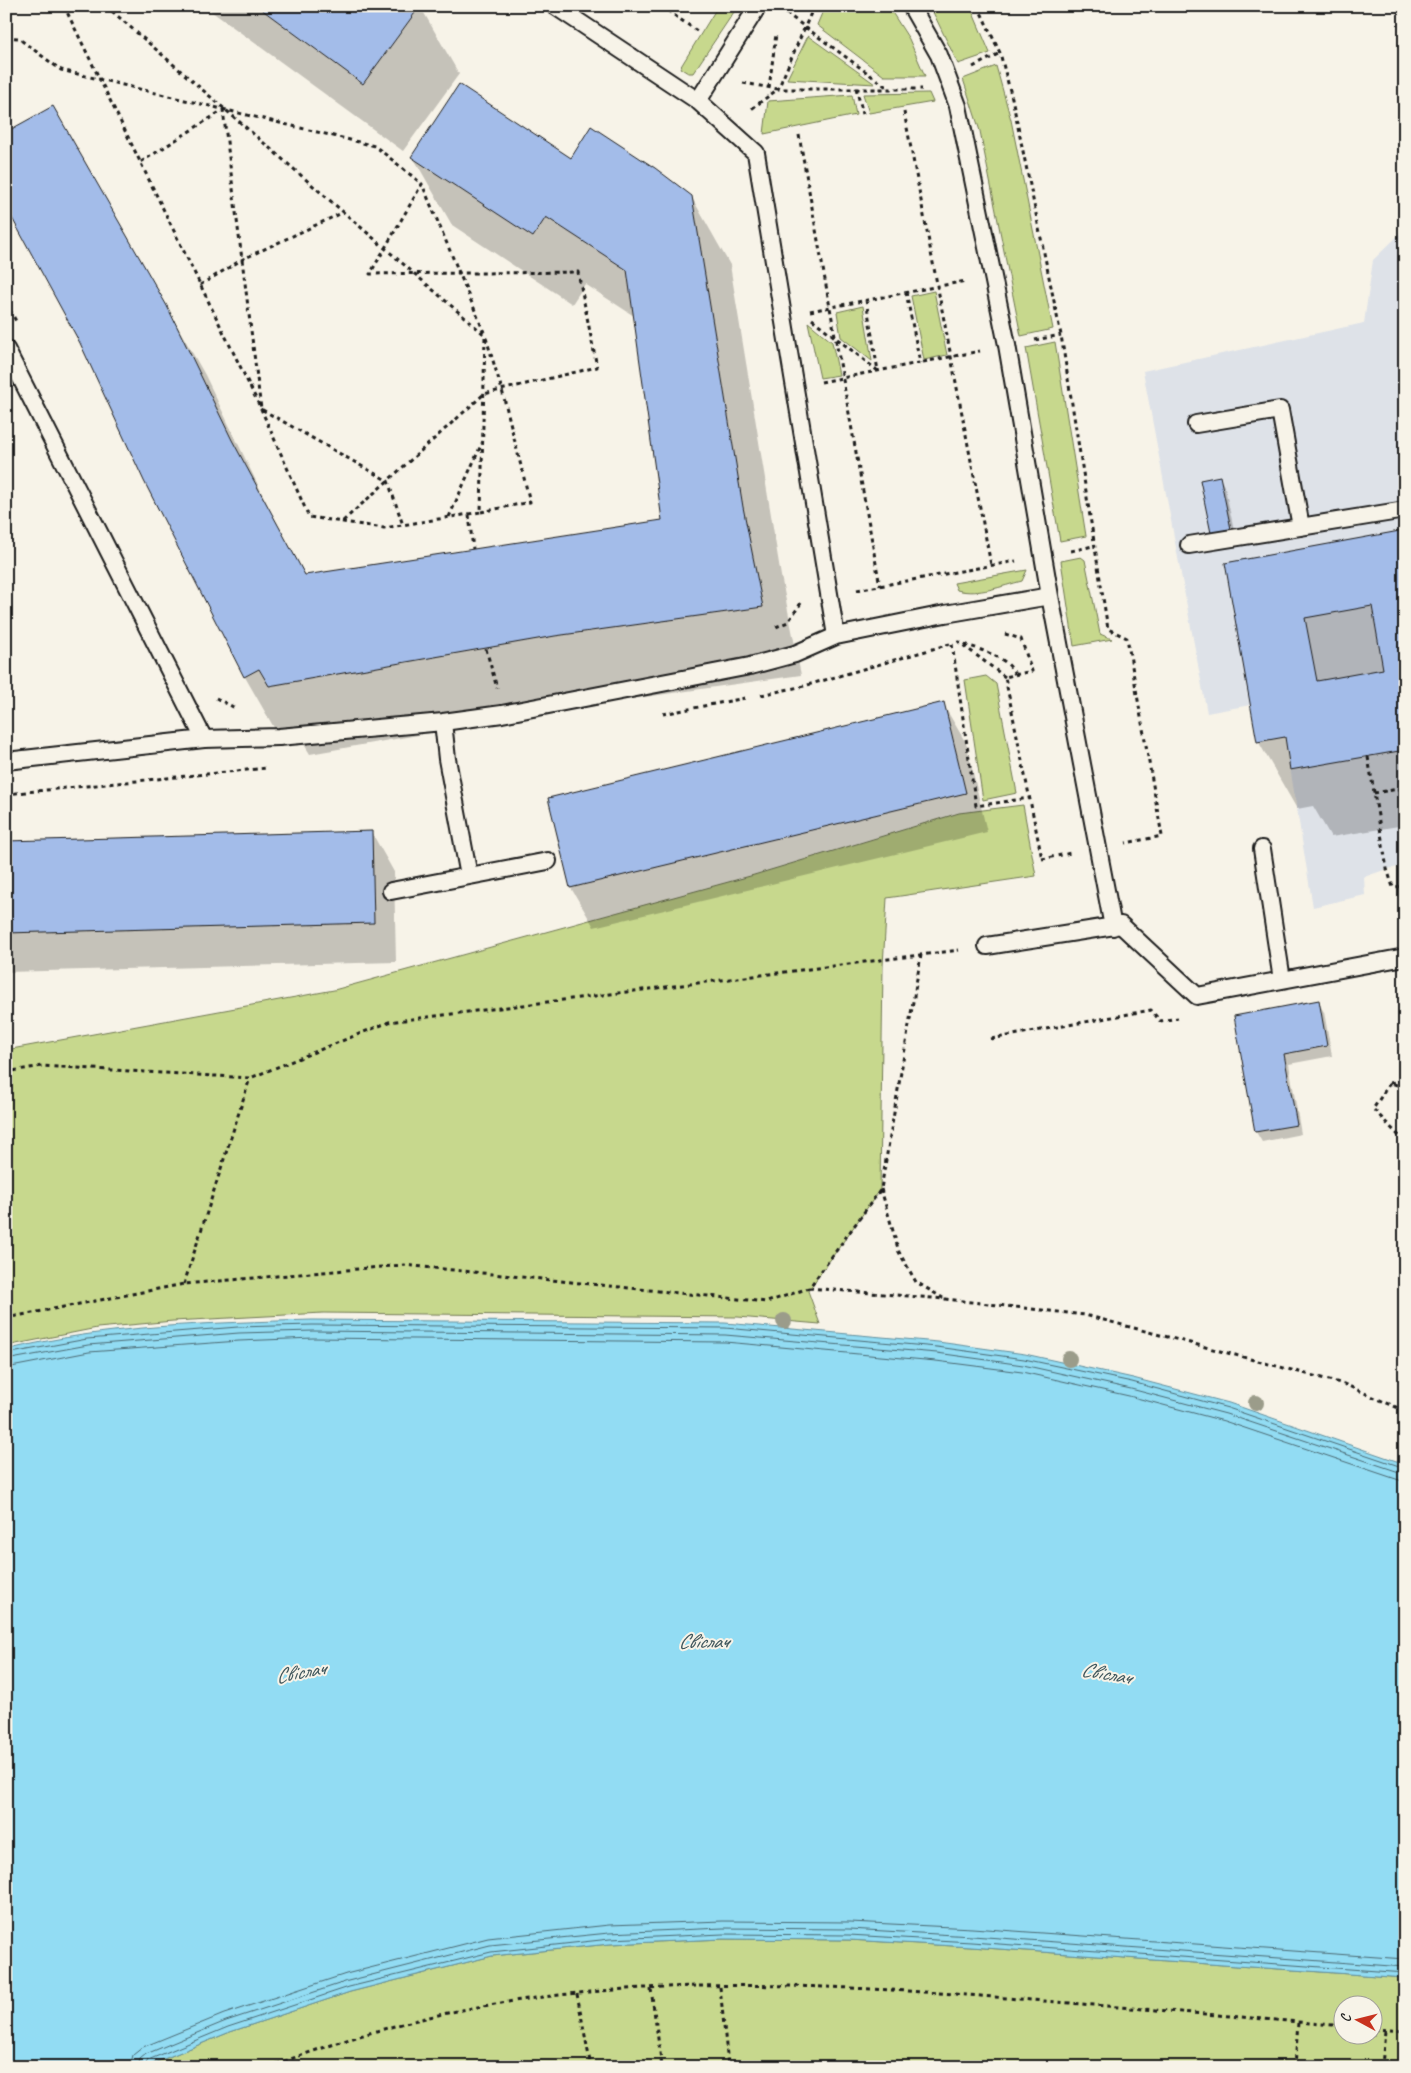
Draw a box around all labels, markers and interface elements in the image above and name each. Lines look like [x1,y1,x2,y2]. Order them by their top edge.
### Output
water label: Свіслач [678,1628,732,1654]
water label: Свіслач [273,1654,331,1689]
water label: Свіслач [1079,1656,1137,1691]
north arrow [1334,1996,1384,2046]
text: С [1337,2012,1355,2023]

